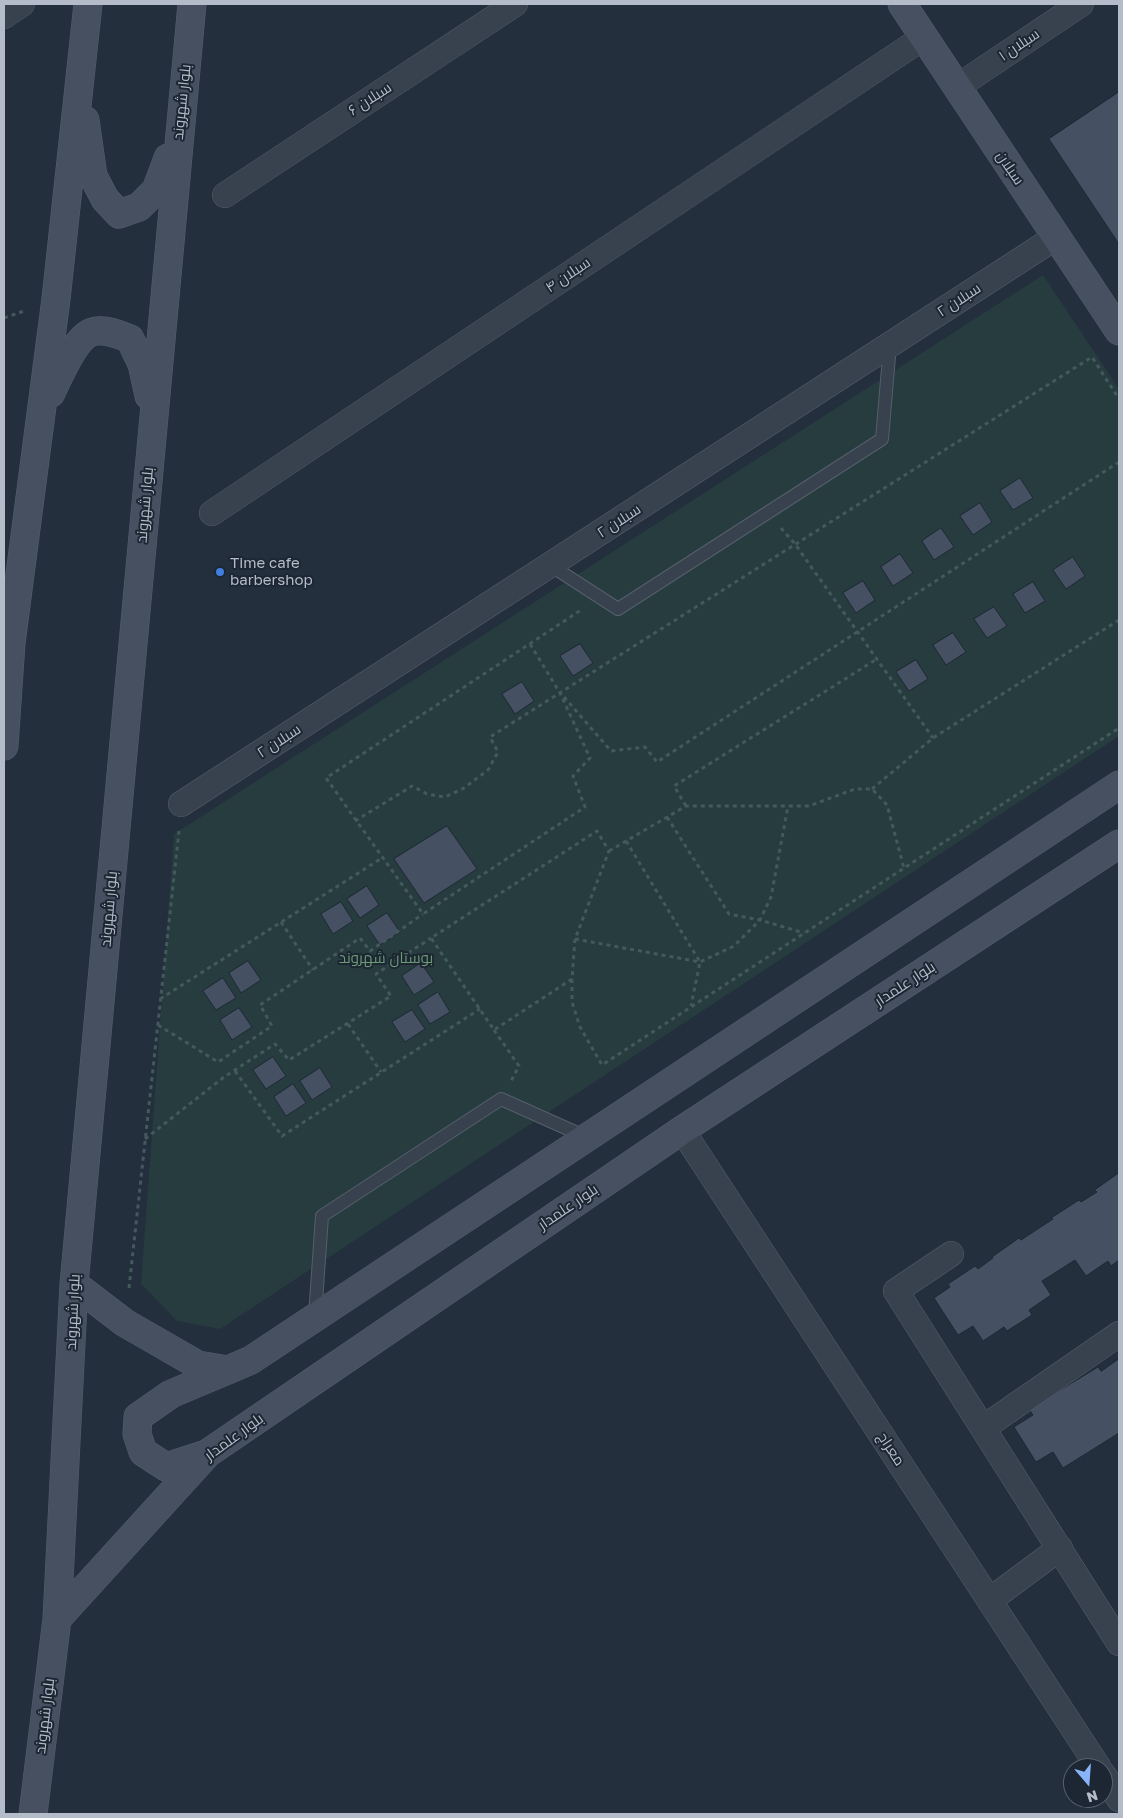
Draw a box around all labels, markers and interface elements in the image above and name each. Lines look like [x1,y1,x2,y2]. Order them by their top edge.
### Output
street label: سبلان ۱ [995,25,1043,65]
street label: بلوار شهروند [169,63,195,141]
street label: سبلان ۶ [345,78,395,120]
street label: سبلان [992,148,1028,188]
street label: سبلان ۴ [542,253,594,297]
street label: سبلان ۲ [934,279,984,321]
street label: بلوار شهروند [133,466,157,544]
street label: سبلان ۲ [594,500,644,542]
place label: Time cafe barbershop [230,554,313,589]
marker: Time cafe barbershop [214,566,226,578]
street label: سبلان ۲ [254,720,304,762]
street label: بلوار شهروند [97,870,121,948]
park label: بوستان شهروند [339,949,433,967]
street label: بلوار علمدار [871,958,939,1010]
street label: بلوار علمدار [535,1180,601,1234]
street label: بلوار شهروند [62,1274,84,1350]
street label: بلوار علمدار [201,1410,267,1464]
street label: معراج [874,1429,908,1469]
street label: بلوار شهروند [31,1677,59,1755]
north arrow [1063,1758,1113,1808]
text: N [1085,1787,1100,1807]

